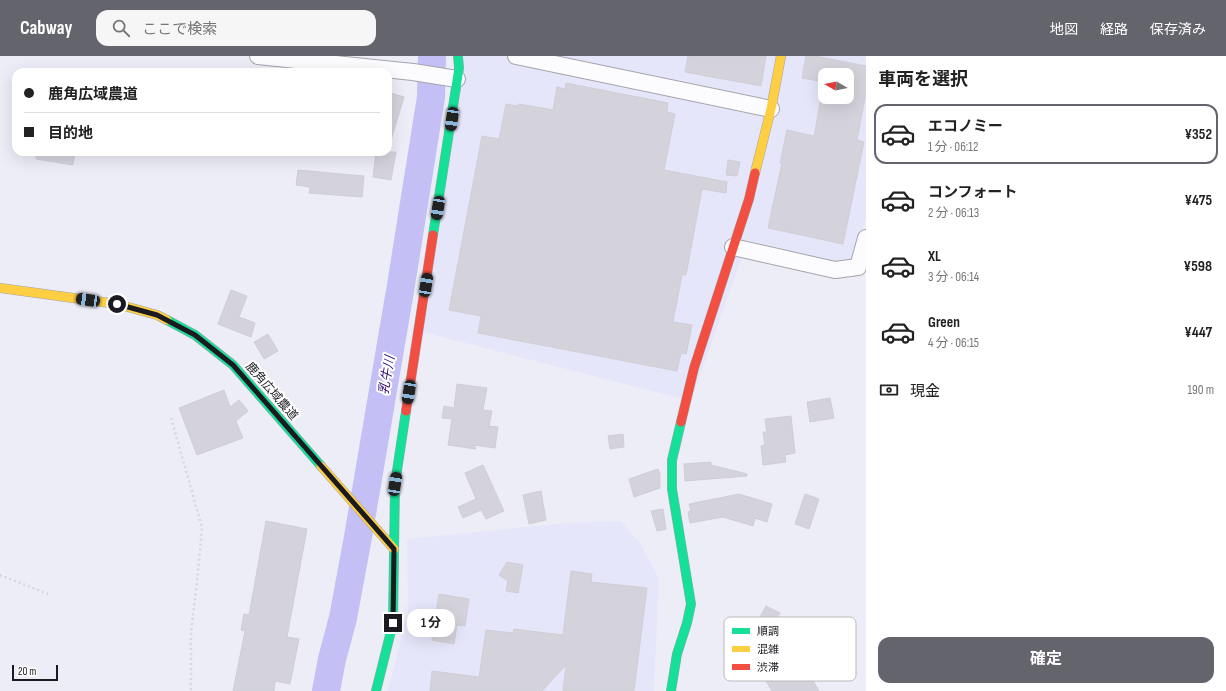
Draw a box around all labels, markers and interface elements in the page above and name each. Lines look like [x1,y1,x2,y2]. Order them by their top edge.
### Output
search box [96,10,376,46]
text: Cabway [20,17,72,40]
icon: search [110,17,132,39]
text: ここで検索 [142,20,217,39]
text: 地図 [1050,21,1078,38]
text: 経路 [1100,21,1128,38]
text: 保存済み [1150,21,1206,38]
north arrow [818,68,854,104]
map controls [818,68,854,104]
text: 車両を選択 [878,69,968,90]
text: 鹿角広域農道 [48,85,138,104]
car [444,106,460,132]
icon: car [880,116,916,152]
text: エコノミー [928,117,1003,136]
text: 目的地 [48,124,93,143]
text: ¥352 [1184,125,1212,144]
text: 1 分 · 06:12 [928,139,978,155]
icon: car [880,182,916,218]
text: コンフォート [928,183,1018,202]
text: ¥475 [1185,191,1212,210]
car [430,195,446,221]
text: 2 分 · 06:13 [928,205,979,221]
text: XL [928,247,941,266]
icon: car [880,248,916,284]
text: ¥598 [1184,257,1212,276]
text: 3 分 · 06:14 [928,269,979,285]
car [418,272,434,298]
car [75,292,101,308]
route start [108,295,126,313]
text: Green [928,313,960,332]
icon: car [880,314,916,350]
text: ¥447 [1184,323,1212,342]
text: 4 分 · 06:15 [928,335,979,351]
water label: 乳牛川 [376,353,399,396]
street label: 鹿角広域農道 [242,359,301,423]
car [401,379,417,405]
icon: cash [878,379,900,401]
text: 現金 [910,382,940,401]
text: 190 m [1187,382,1214,398]
car [387,471,403,497]
callout: 1 分 [407,609,455,637]
route end [384,614,402,632]
text: 1 分 [421,615,441,631]
legend [724,617,856,681]
text: 順調 [757,625,779,638]
button: 確定 [878,637,1214,683]
text: 混雑 [757,643,779,656]
text: 渋滞 [757,661,779,674]
scale bar [12,663,58,682]
text: 20 m [18,665,36,678]

